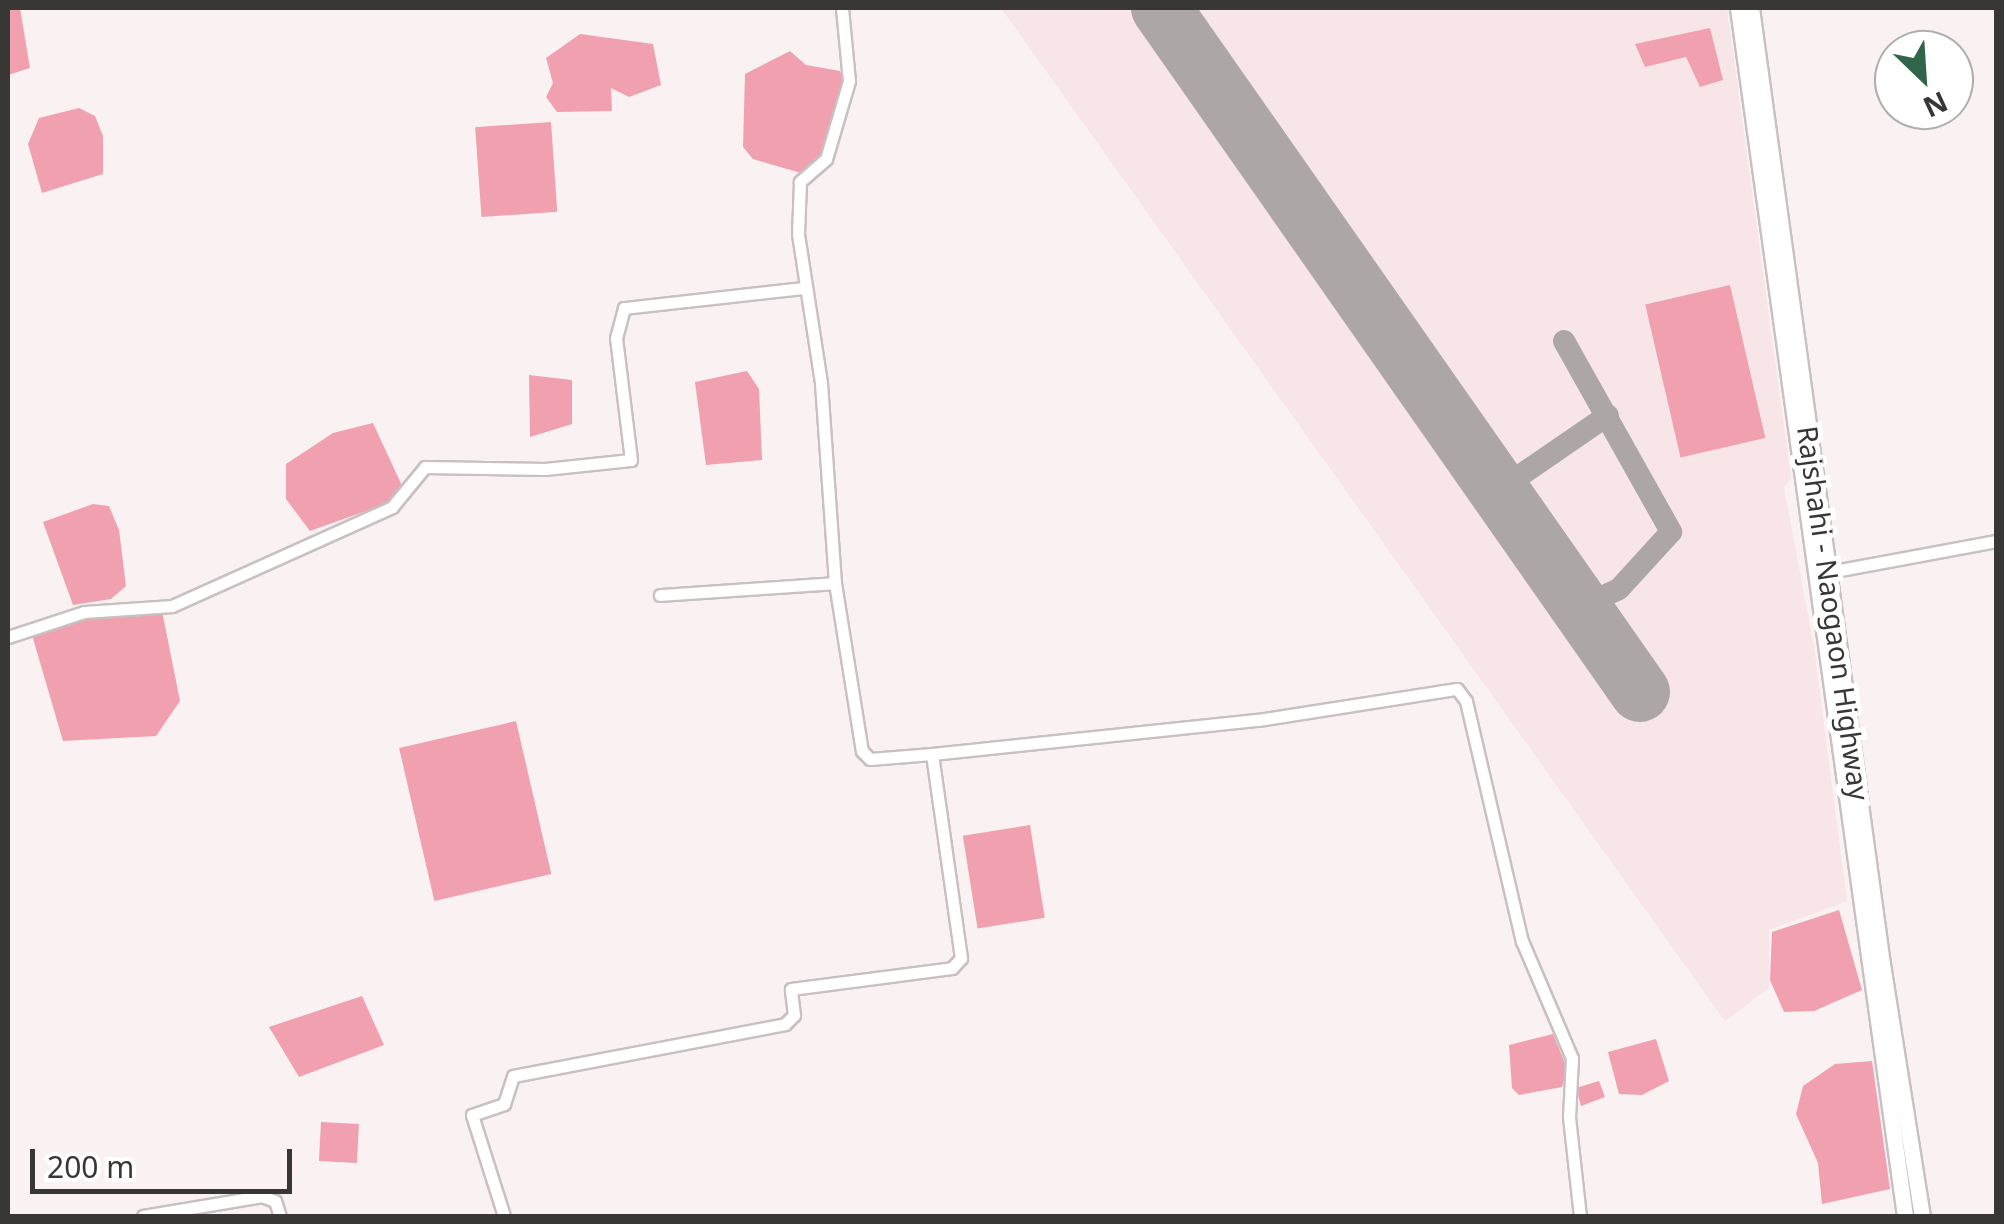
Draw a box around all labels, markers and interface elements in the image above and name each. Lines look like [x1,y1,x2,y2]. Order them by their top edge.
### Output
north arrow [1874,30,1974,130]
text: N [1917,83,1954,127]
street label: Rajshahi - Naogaon Highway [1791,424,1877,802]
scale bar [35,1129,298,1191]
text: 200 m [47,1146,134,1187]

